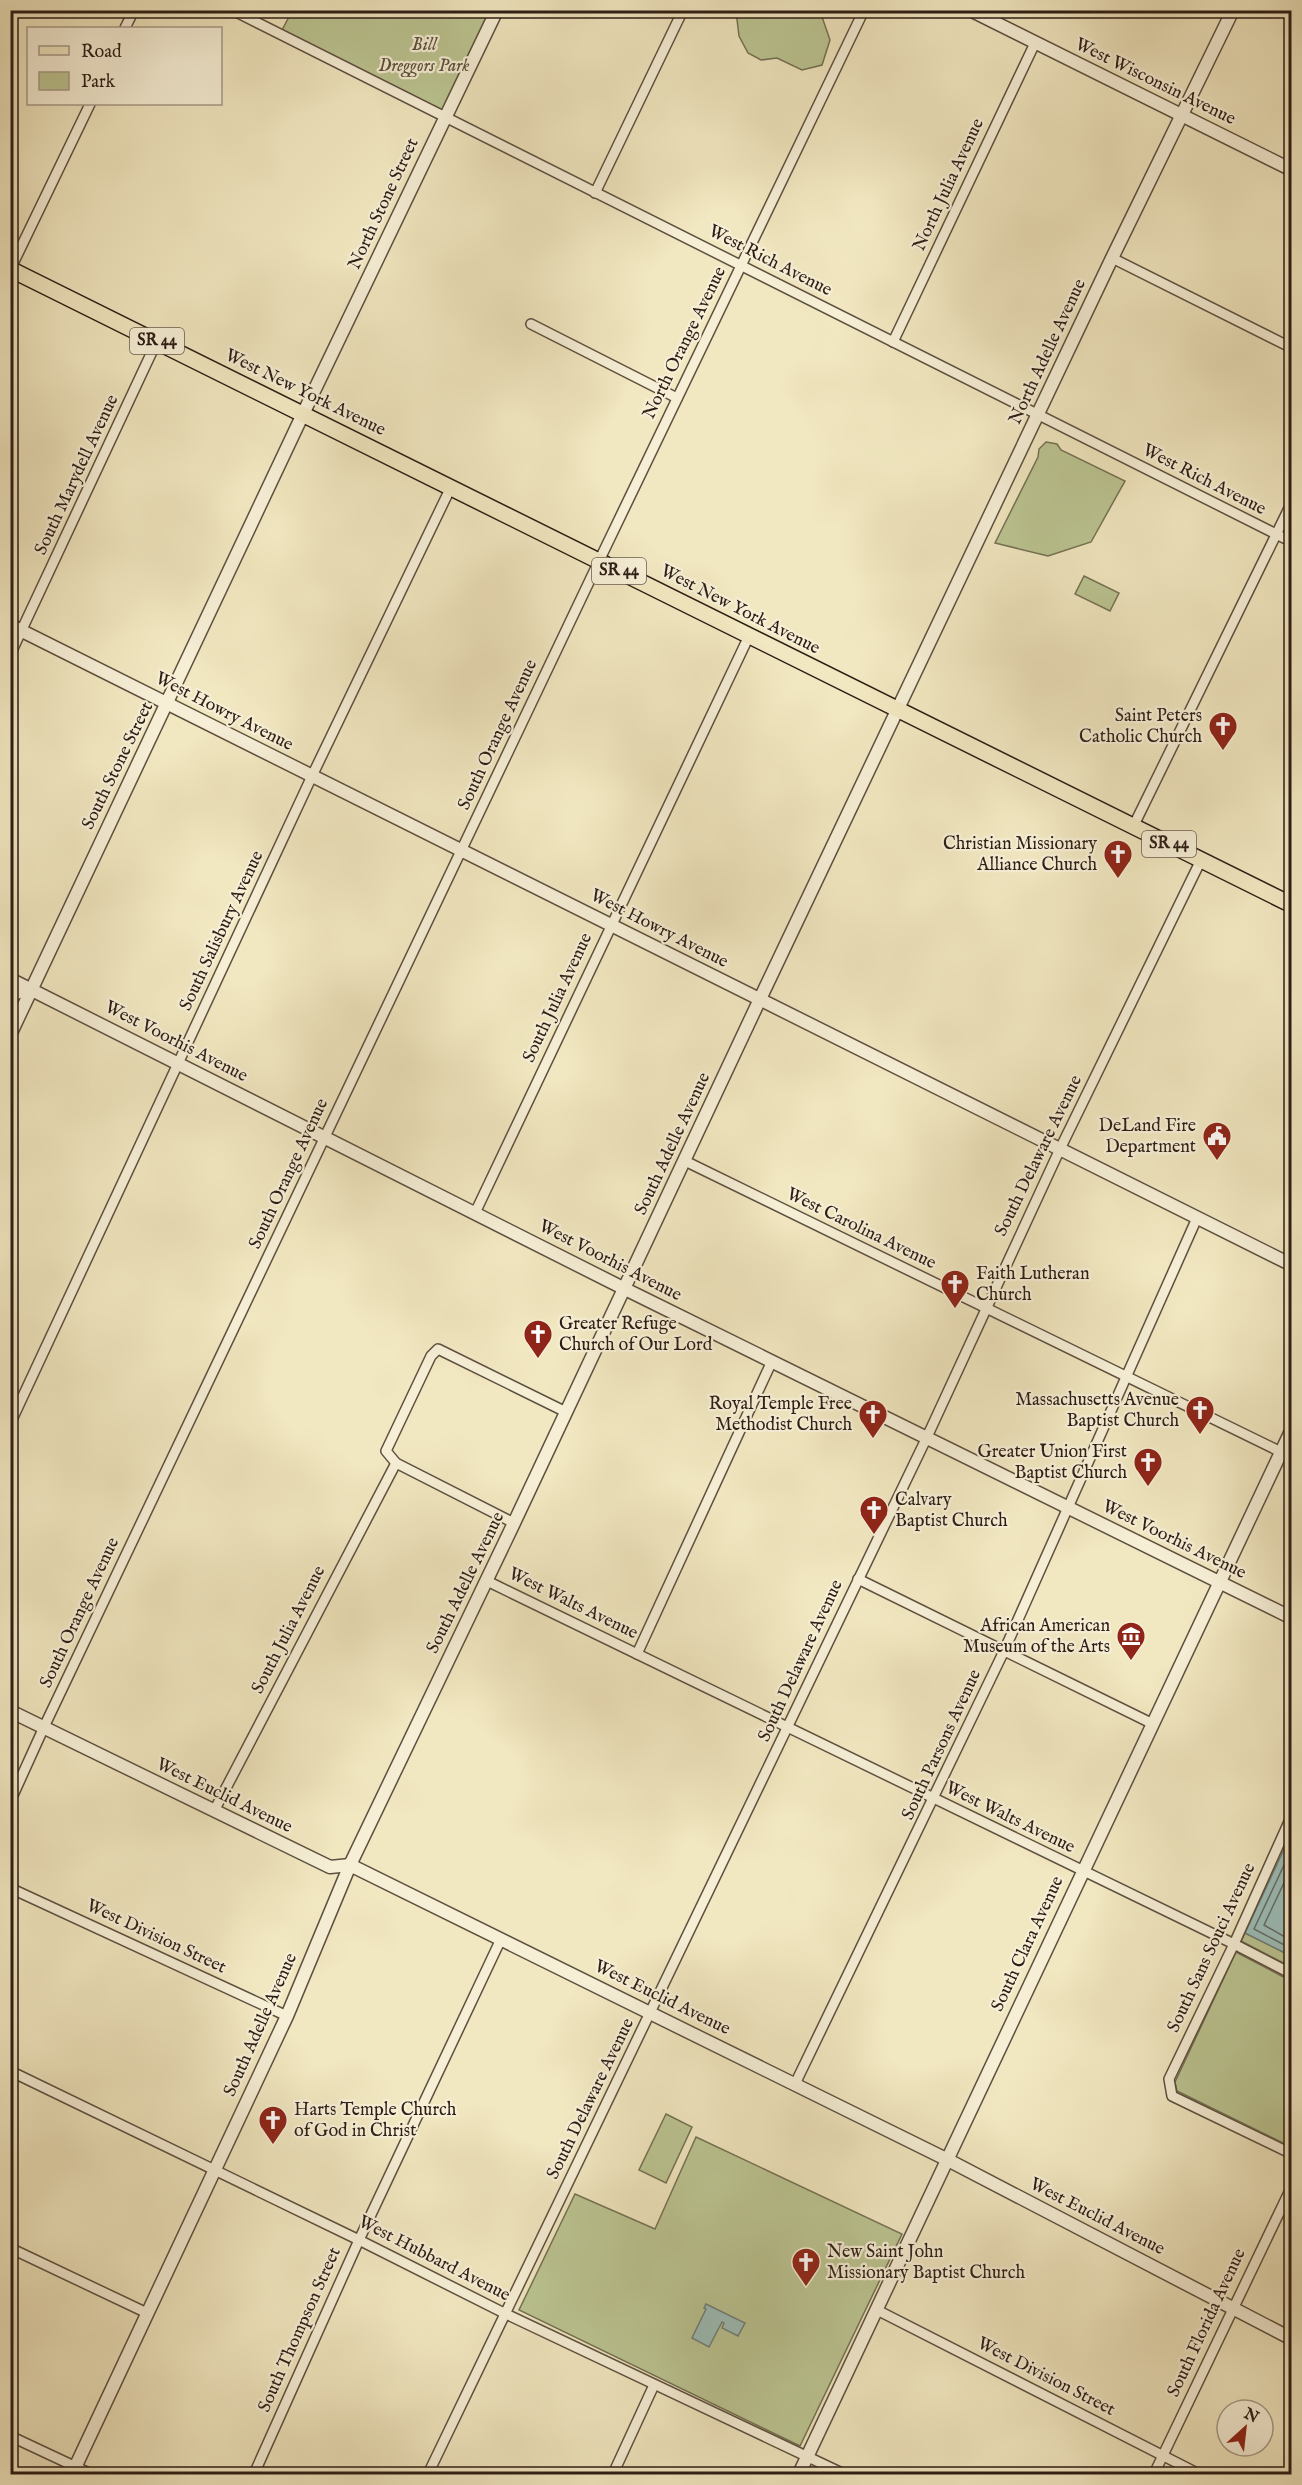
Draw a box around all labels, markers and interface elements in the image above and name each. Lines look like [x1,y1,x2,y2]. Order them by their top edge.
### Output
legend [27,27,222,105]
street label: West Wisconsin Avenue [1071,33,1239,131]
park label: Bill Dreggors Park [379,34,469,78]
text: Road [81,41,122,64]
text: Park [81,71,116,94]
street label: North Julia Avenue [908,115,990,255]
street label: North Stone Street [343,135,425,273]
street label: West Rich Avenue [704,220,836,302]
street label: North Orange Avenue [638,263,732,423]
street label: North Adelle Avenue [1004,276,1092,428]
road number: SR 44 [130,328,184,354]
street label: West New York Avenue [221,344,389,442]
street label: South Marydell Avenue [30,391,124,559]
street label: West Rich Avenue [1138,439,1270,521]
road number: SR 44 [592,558,646,584]
street label: West New York Avenue [656,560,824,660]
street label: South Orange Avenue [453,656,543,814]
street label: West Howry Avenue [151,667,297,757]
street label: South Stone Street [77,698,159,834]
place label: Saint Peters Catholic Church [1079,705,1202,749]
church icon: Saint Peters Catholic Church [1207,710,1239,752]
road number: SR 44 [1142,831,1196,857]
place label: Christian Missionary Alliance Church [943,833,1097,877]
church icon: Christian Missionary Alliance Church [1102,838,1134,880]
street label: South Salisbury Avenue [175,847,269,1015]
street label: West Howry Avenue [586,884,732,974]
street label: South Julia Avenue [518,929,598,1067]
street label: West Voorhis Avenue [101,996,251,1088]
street label: South Adelle Avenue [630,1069,716,1219]
street label: South Delaware Avenue [990,1072,1088,1240]
street label: South Orange Avenue [244,1095,334,1253]
place label: DeLand Fire Department [1098,1115,1196,1159]
public building icon: DeLand Fire Department [1201,1120,1233,1162]
street label: West Carolina Avenue [782,1183,940,1275]
street label: West Voorhis Avenue [535,1215,685,1307]
place label: Faith Lutheran Church [976,1263,1090,1307]
church icon: Faith Lutheran Church [939,1268,971,1310]
place label: Greater Refuge Church of Our Lord [559,1313,713,1357]
church icon: Greater Refuge Church of Our Lord [522,1318,554,1360]
place label: Massachusetts Avenue Baptist Church [1015,1389,1179,1433]
place label: Royal Temple Free Methodist Church [709,1393,852,1437]
church icon: Massachusetts Avenue Baptist Church [1184,1394,1216,1436]
church icon: Royal Temple Free Methodist Church [857,1398,889,1440]
place label: Greater Union First Baptist Church [977,1441,1127,1485]
church icon: Greater Union First Baptist Church [1132,1446,1164,1488]
place label: Calvary Baptist Church [895,1489,1008,1533]
church icon: Calvary Baptist Church [858,1494,890,1536]
street label: West Voorhis Avenue [1098,1495,1250,1585]
street label: South Adelle Avenue [422,1508,510,1658]
street label: South Orange Avenue [35,1534,125,1692]
street label: South Julia Avenue [247,1562,331,1698]
street label: West Walts Avenue [505,1563,641,1645]
street label: South Delaware Avenue [753,1576,849,1746]
place label: African American Museum of the Arts [963,1615,1110,1659]
museum icon: African American Museum of the Arts [1115,1620,1147,1662]
street label: South Parsons Avenue [897,1666,987,1824]
street label: West Euclid Avenue [152,1753,296,1839]
street label: West Walts Avenue [942,1777,1078,1859]
street label: South Sans Souci Avenue [1163,1860,1261,2036]
street label: South Clara Avenue [987,1873,1069,2015]
street label: West Division Street [82,1894,230,1980]
street label: South Adelle Avenue [219,1950,303,2100]
street label: West Euclid Avenue [590,1955,734,2041]
street label: South Delaware Avenue [542,2015,640,2183]
place label: Harts Temple Church of God in Christ [294,2099,457,2143]
church icon: Harts Temple Church of God in Christ [257,2104,289,2146]
street label: West Euclid Avenue [1026,2173,1168,2261]
street label: West Hubbard Avenue [354,2211,514,2307]
place label: New Saint John Missionary Baptist Church [827,2241,1025,2285]
street label: South Thompson Street [253,2244,347,2416]
street label: South Florida Avenue [1162,2245,1252,2401]
church icon: New Saint John Missionary Baptist Church [790,2246,822,2288]
street label: West Division Street [973,2332,1119,2422]
north arrow [1215,2398,1275,2458]
text: N [1239,2404,1262,2429]

